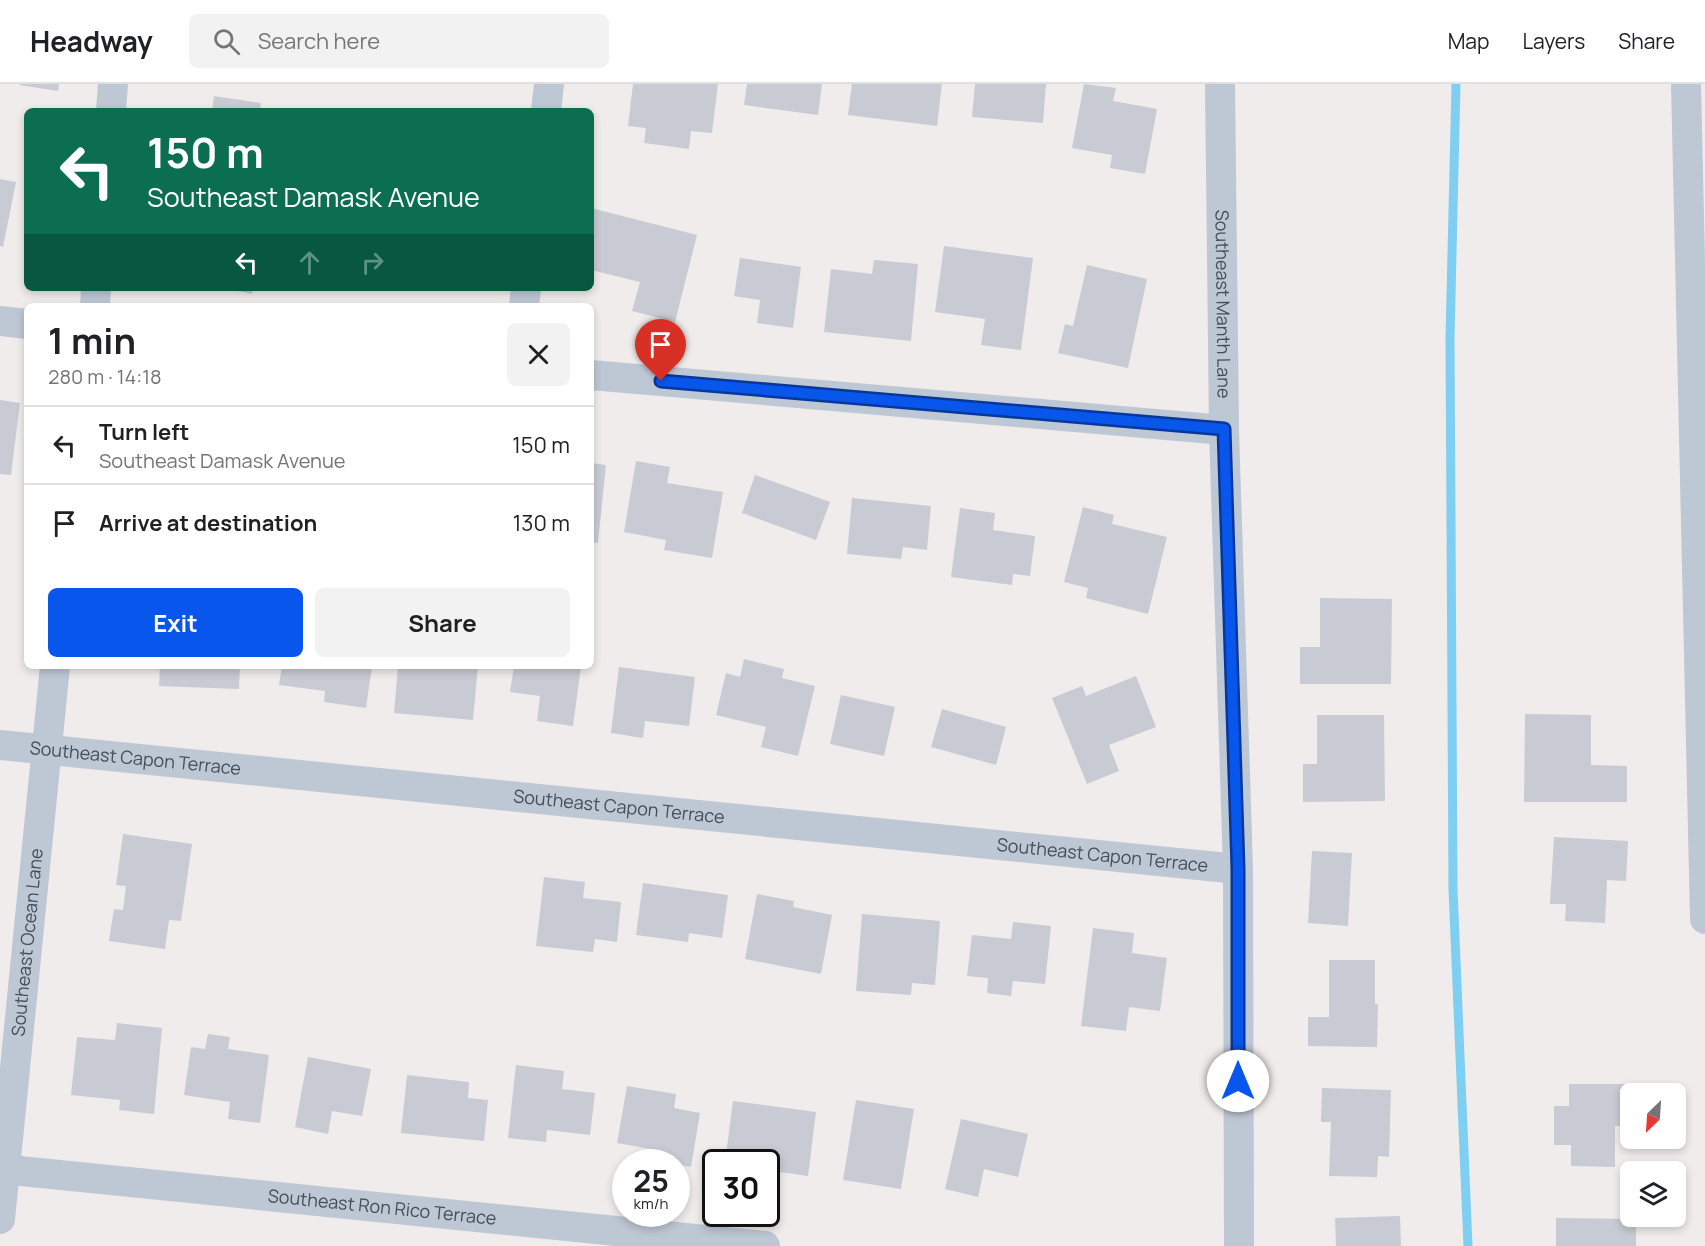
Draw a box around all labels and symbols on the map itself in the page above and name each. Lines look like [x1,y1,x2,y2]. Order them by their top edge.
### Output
street label: Southeast Manth Lane [1210,209,1237,398]
pin [635,319,686,381]
street label: Southeast Capon Terrace [29,735,242,780]
street label: Southeast Capon Terrace [512,783,726,829]
street label: Southeast Capon Terrace [996,832,1209,877]
street label: Southeast Ocean Lane [5,847,48,1037]
position arrow [1206,1049,1270,1113]
north arrow [1620,1083,1686,1149]
speed limit sign: 30 [702,1149,780,1227]
street label: Southeast Ron Rico Terrace [267,1183,498,1230]

